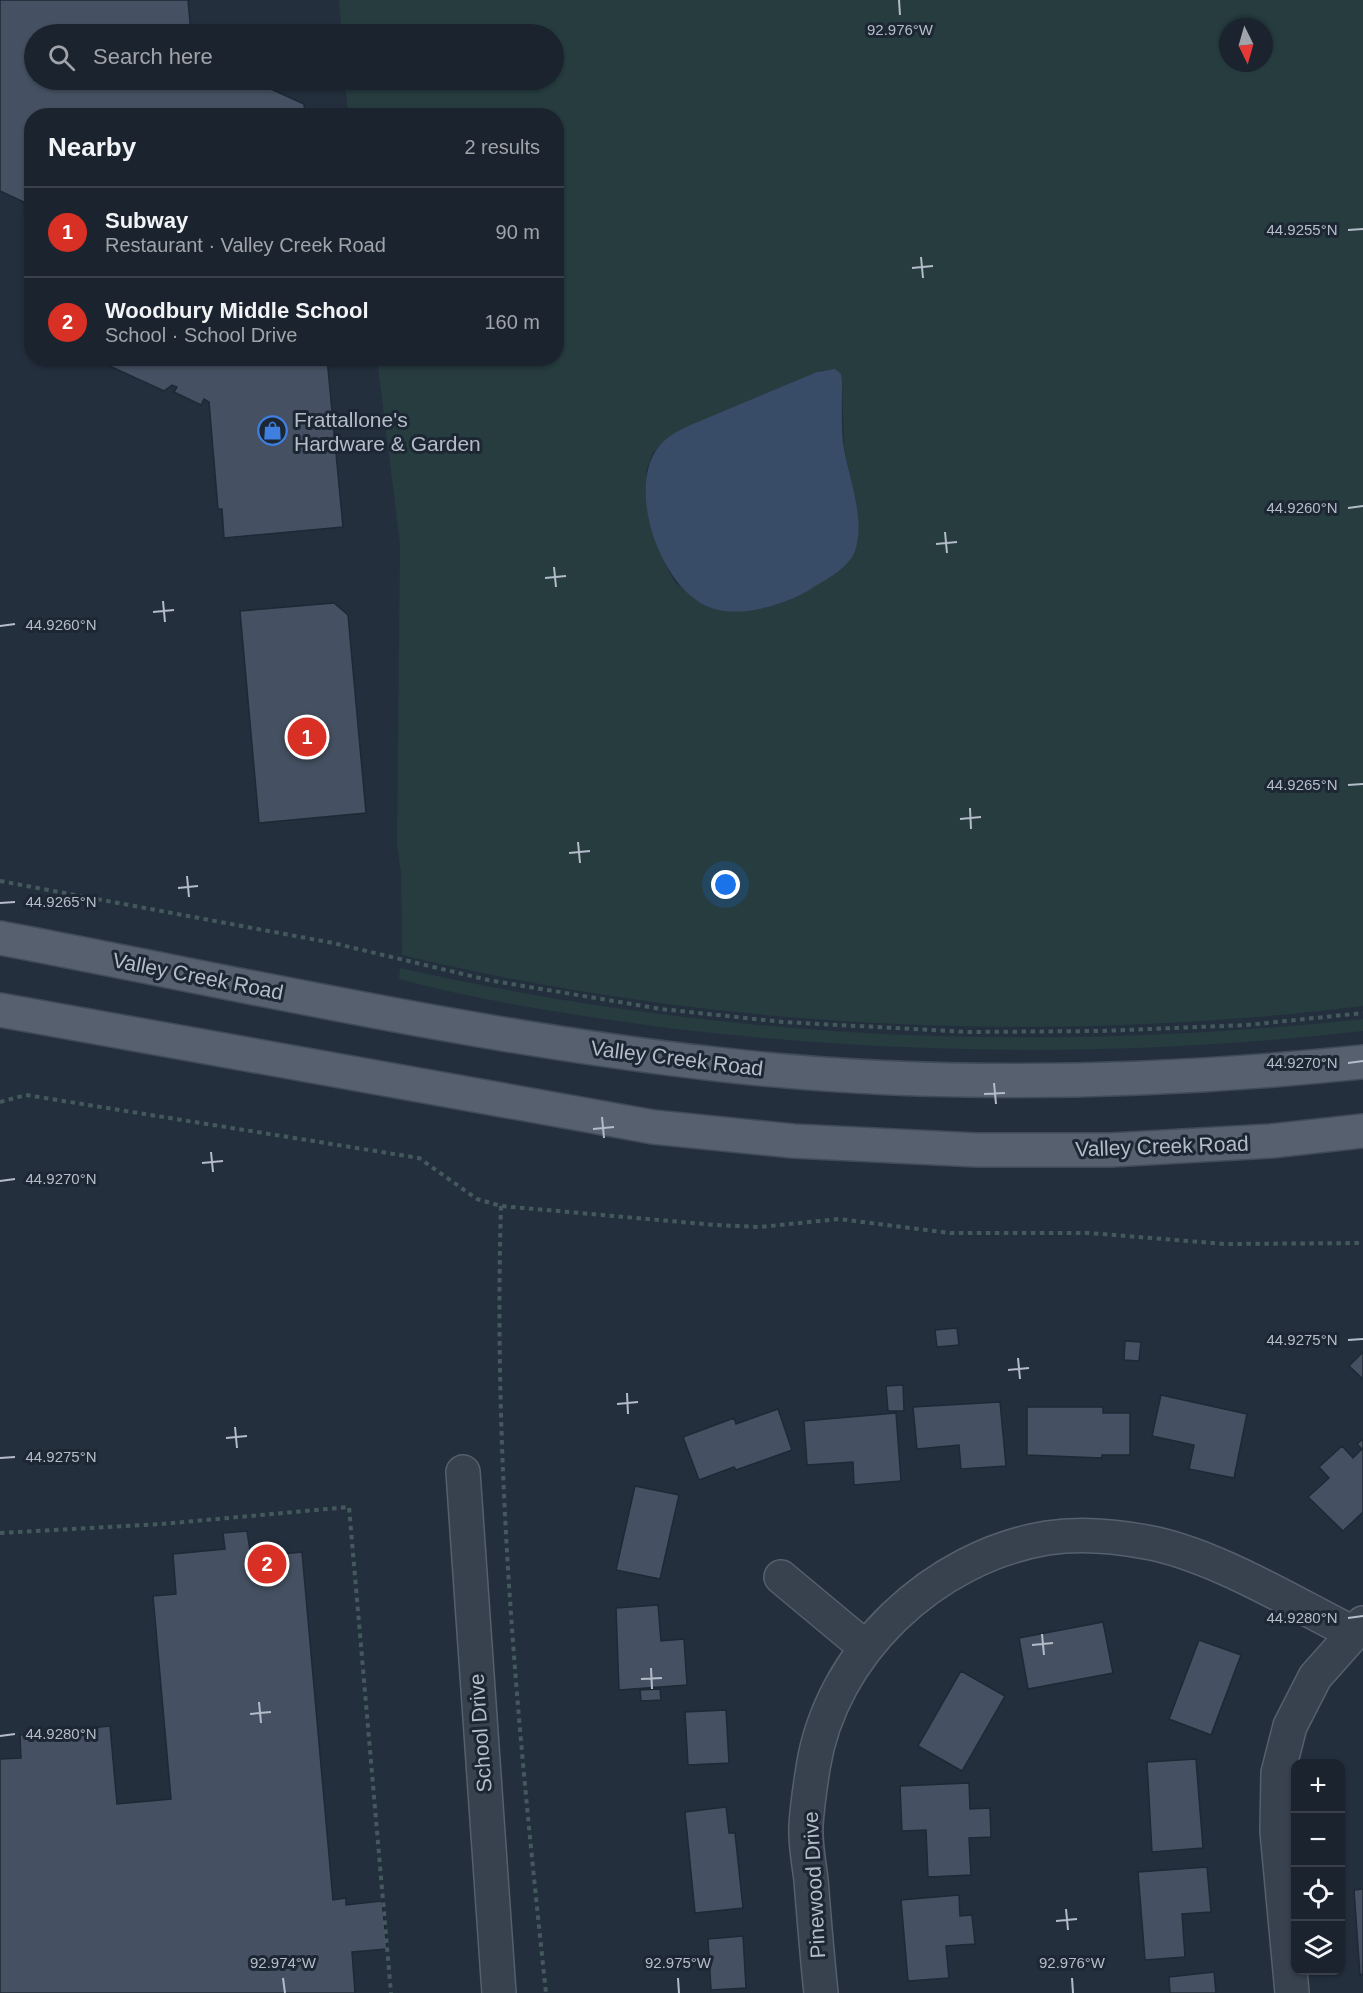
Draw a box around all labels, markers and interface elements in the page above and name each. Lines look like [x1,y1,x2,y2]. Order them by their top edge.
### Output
north arrow [1219,18,1273,72]
text: 92.976°W [867,21,934,38]
search box [24,24,564,90]
icon: search [45,41,78,74]
text: Search here [93,44,213,69]
text: Nearby [48,132,136,162]
text: 2 results [464,136,540,158]
text: Subway [105,208,188,233]
text: 1 [62,221,73,243]
text: 90 m [496,221,540,243]
text: 44.9255°N [1266,221,1338,238]
text: Restaurant · Valley Creek Road [105,234,386,256]
text: Woodbury Middle School [105,298,369,323]
text: 2 [62,311,73,333]
text: 160 m [484,311,540,333]
text: School · School Drive [105,324,297,346]
place label: Frattallone's Hardware & Garden [294,408,481,455]
shop icon: Frattallone's Hardware & Garden [257,415,289,447]
text: 44.9260°N [1266,499,1338,516]
text: 44.9260°N [25,616,97,633]
pin: 1 [288,714,326,760]
text: 44.9265°N [1266,776,1338,793]
your location [711,870,740,899]
text: 44.9265°N [25,893,97,910]
street label: Valley Creek Road [111,948,285,1004]
street label: Valley Creek Road [589,1036,765,1080]
text: 44.9270°N [1266,1054,1338,1071]
street label: Valley Creek Road [1075,1131,1249,1161]
text: 44.9270°N [25,1170,97,1187]
text: 44.9275°N [1266,1331,1338,1348]
text: 44.9275°N [25,1448,97,1465]
pin: 2 [248,1542,286,1586]
text: 44.9280°N [1266,1609,1338,1626]
street label: School Drive [464,1673,496,1793]
text: 44.9280°N [25,1725,97,1742]
map controls [1291,1759,1345,1975]
button: + [1291,1759,1345,1813]
street label: Pinewood Drive [799,1811,829,1959]
button: − [1291,1813,1345,1867]
button: locate [1291,1867,1345,1921]
button: layers [1291,1921,1345,1975]
text: 92.974°W [250,1954,317,1971]
text: 92.975°W [645,1954,712,1971]
text: 92.976°W [1039,1954,1106,1971]

